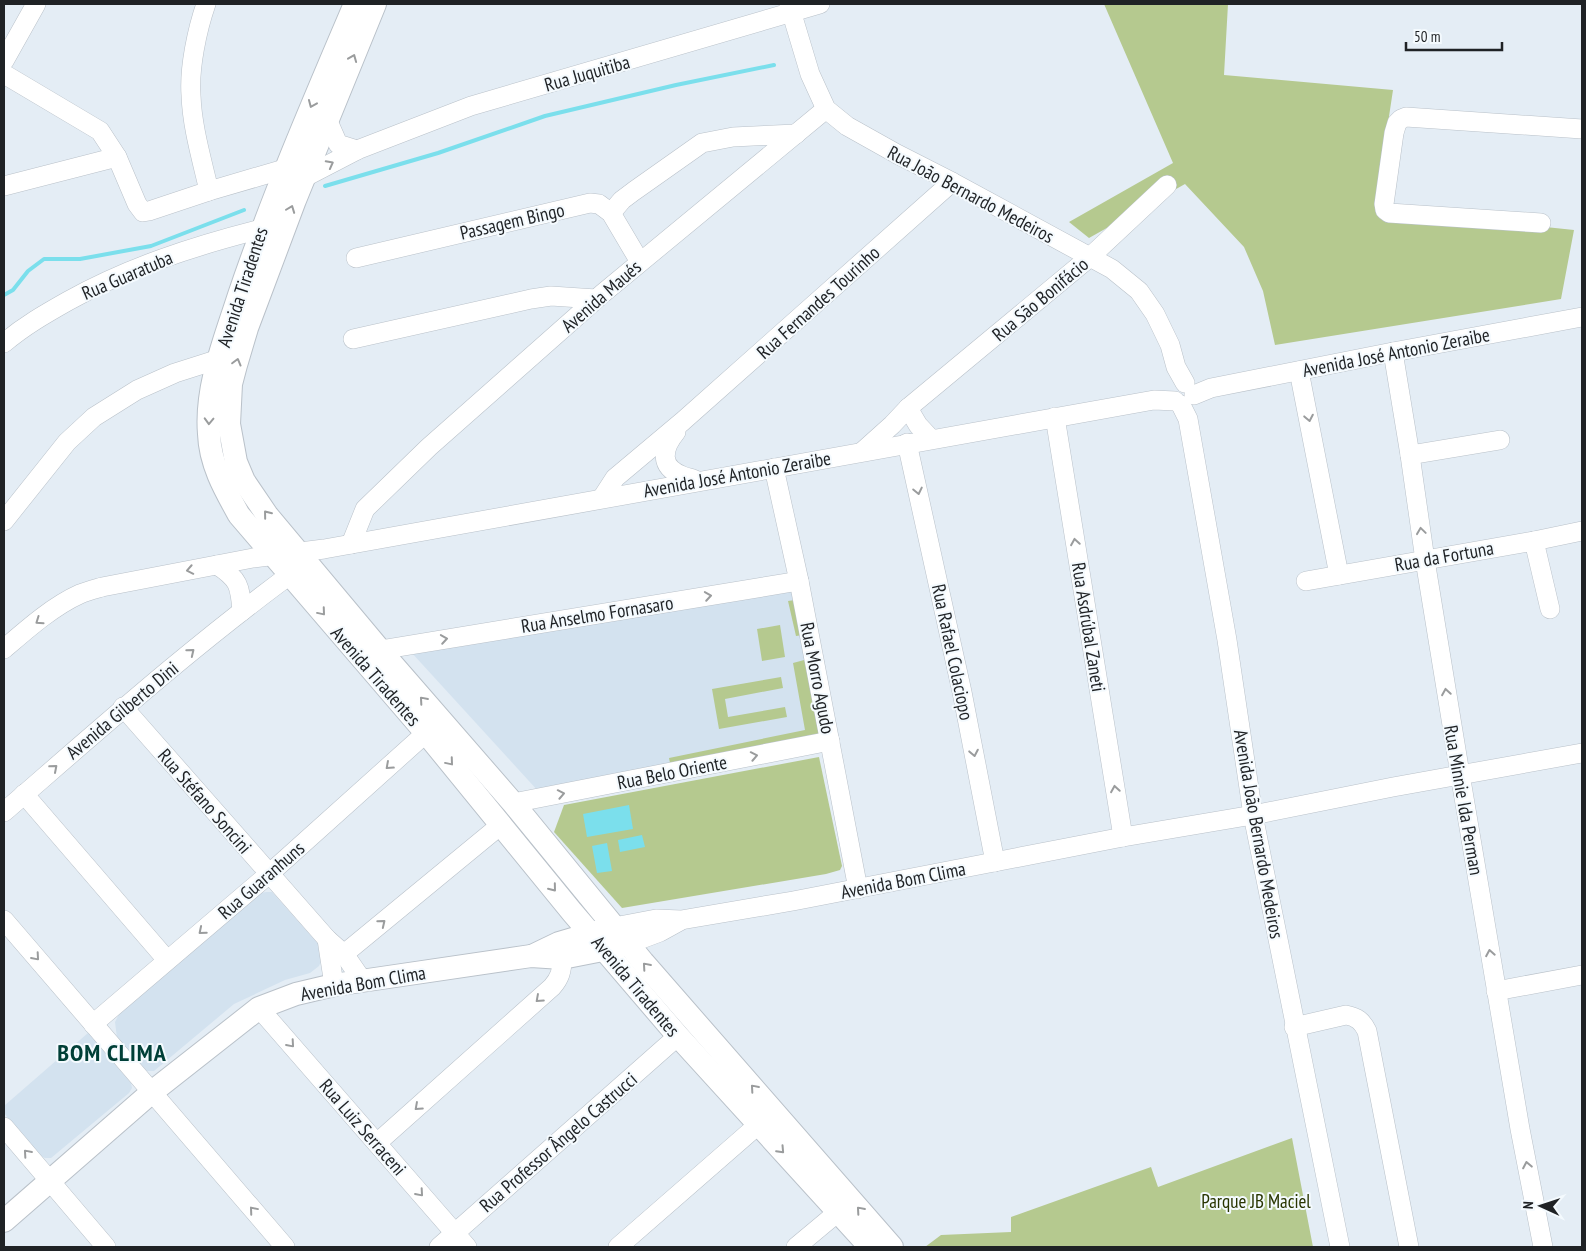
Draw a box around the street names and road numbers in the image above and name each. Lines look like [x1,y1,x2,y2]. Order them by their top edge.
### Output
street label: Rua Juquitiba [542,49,632,97]
street label: Rua João Bernardo Medeiros [884,140,1058,248]
street label: Passagem Bingo [457,197,567,245]
street label: Avenida Tiradentes [211,224,273,350]
street label: Rua Fernandes Tourinho [751,240,885,364]
street label: Rua Guaratuba [78,245,176,305]
street label: Rua São Bonifácio [987,252,1093,346]
street label: Avenida Maués [556,255,646,337]
street label: Avenida José Antonio Zeraibe [1300,322,1492,382]
street label: Avenida José Antonio Zeraibe [641,446,833,502]
street label: Rua da Fortuna [1393,536,1495,576]
street label: Rua Asdrúbal Zaneti [1067,561,1111,693]
street label: Rua Rafael Colaciopo [927,582,979,722]
street label: Rua Anselmo Fornasaro [519,590,675,638]
street label: Rua Morro Agudo [795,620,841,736]
street label: Avenida Tiradentes [326,621,426,731]
street label: Avenida Gilberto Dini [61,656,183,764]
street label: Rua Minnie Ida Perman [1439,723,1489,877]
street label: Avenida João Bernardo Medeiros [1229,727,1289,941]
street label: Rua Stéfano Soncini [153,744,257,858]
street label: Rua Belo Oriente [615,750,729,794]
street label: Rua Guaranhuns [213,836,309,924]
street label: Avenida Bom Clima [839,856,967,904]
street label: Avenida Tiradentes [587,931,685,1041]
street label: Avenida Bom Clima [299,960,427,1006]
street label: Rua Professor Ângelo Castrucci [474,1067,642,1217]
street label: Rua Luiz Serraceni [315,1074,411,1180]

